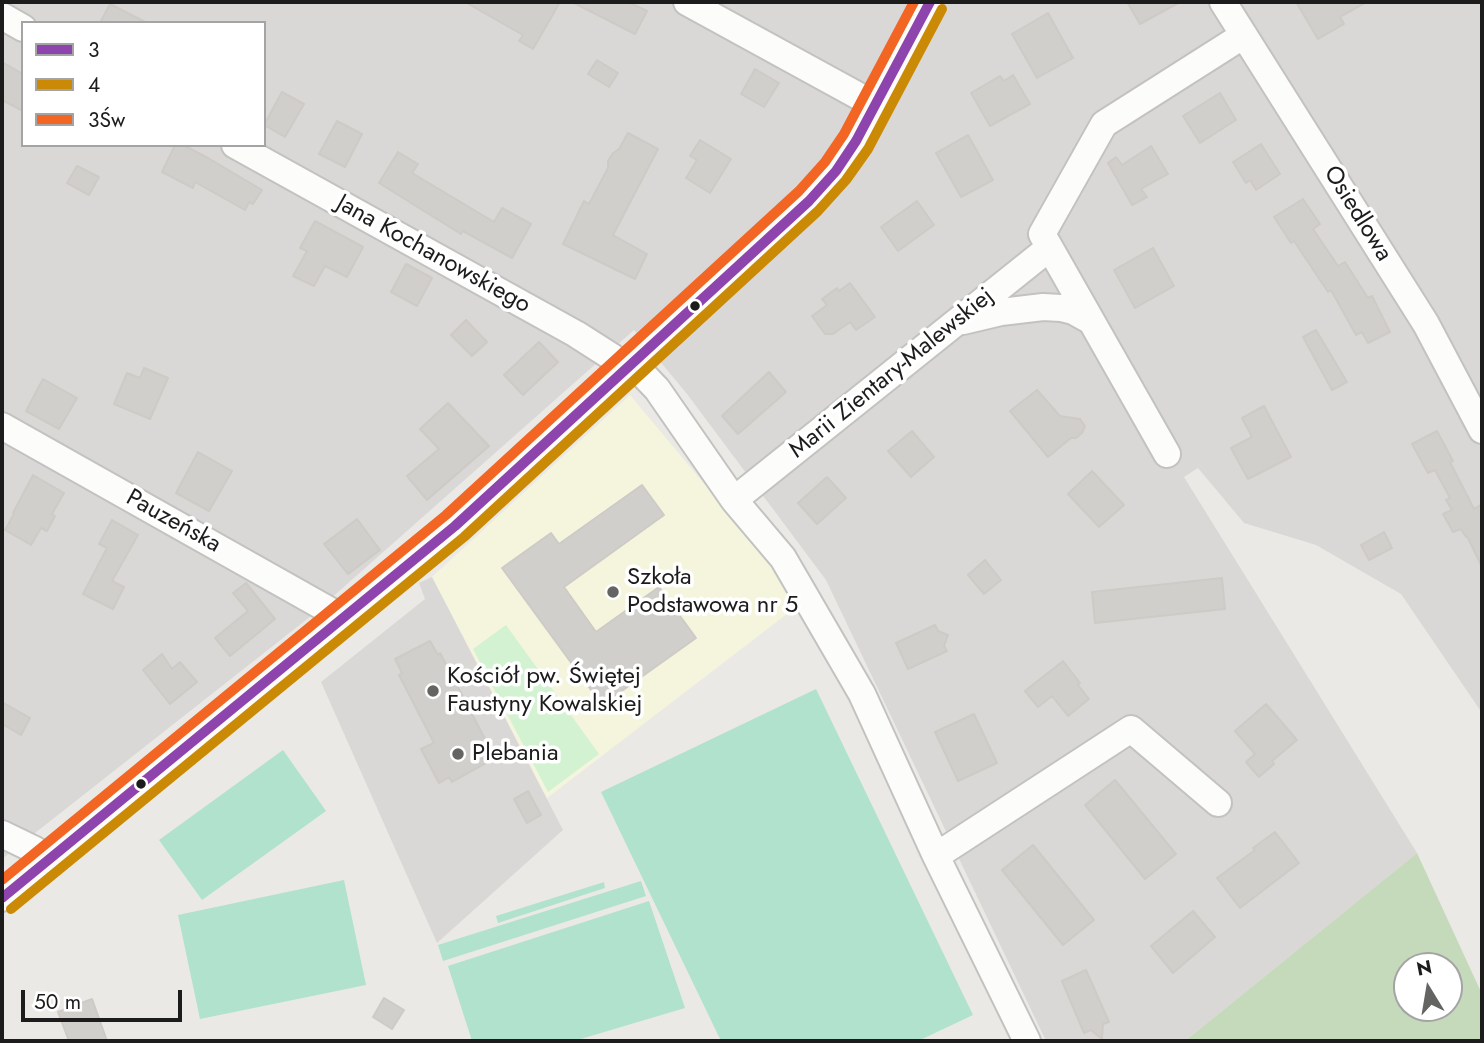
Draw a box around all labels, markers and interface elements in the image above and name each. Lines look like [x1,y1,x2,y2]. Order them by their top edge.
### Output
legend [21,21,266,147]
text: 3 [88,35,99,65]
text: 4 [88,70,100,100]
text: 3Św [88,105,125,135]
street label: Osiedlowa [1316,161,1398,267]
street label: Jana Kochanowskiego [331,190,535,320]
street label: Marii Zientary-Malewskiej [784,283,1000,465]
unlabelled marker [688,299,702,313]
street label: Pauzeńska [121,484,225,560]
place label: Szkoła Podstawowa nr 5 [627,564,798,620]
marker: Szkoła Podstawowa nr 5 [605,584,621,600]
place label: Kościół pw. Świętej Faustyny Kowalskiej [447,663,642,719]
marker: Kościół pw. Świętej Faustyny Kowalskiej [425,683,441,699]
place label: Plebania [472,740,559,768]
marker: Plebania [450,746,466,762]
unlabelled marker [134,777,148,791]
north arrow [1393,952,1463,1022]
text: N [1414,953,1434,983]
scale bar [24,976,186,1020]
text: 50 m [34,987,81,1017]

